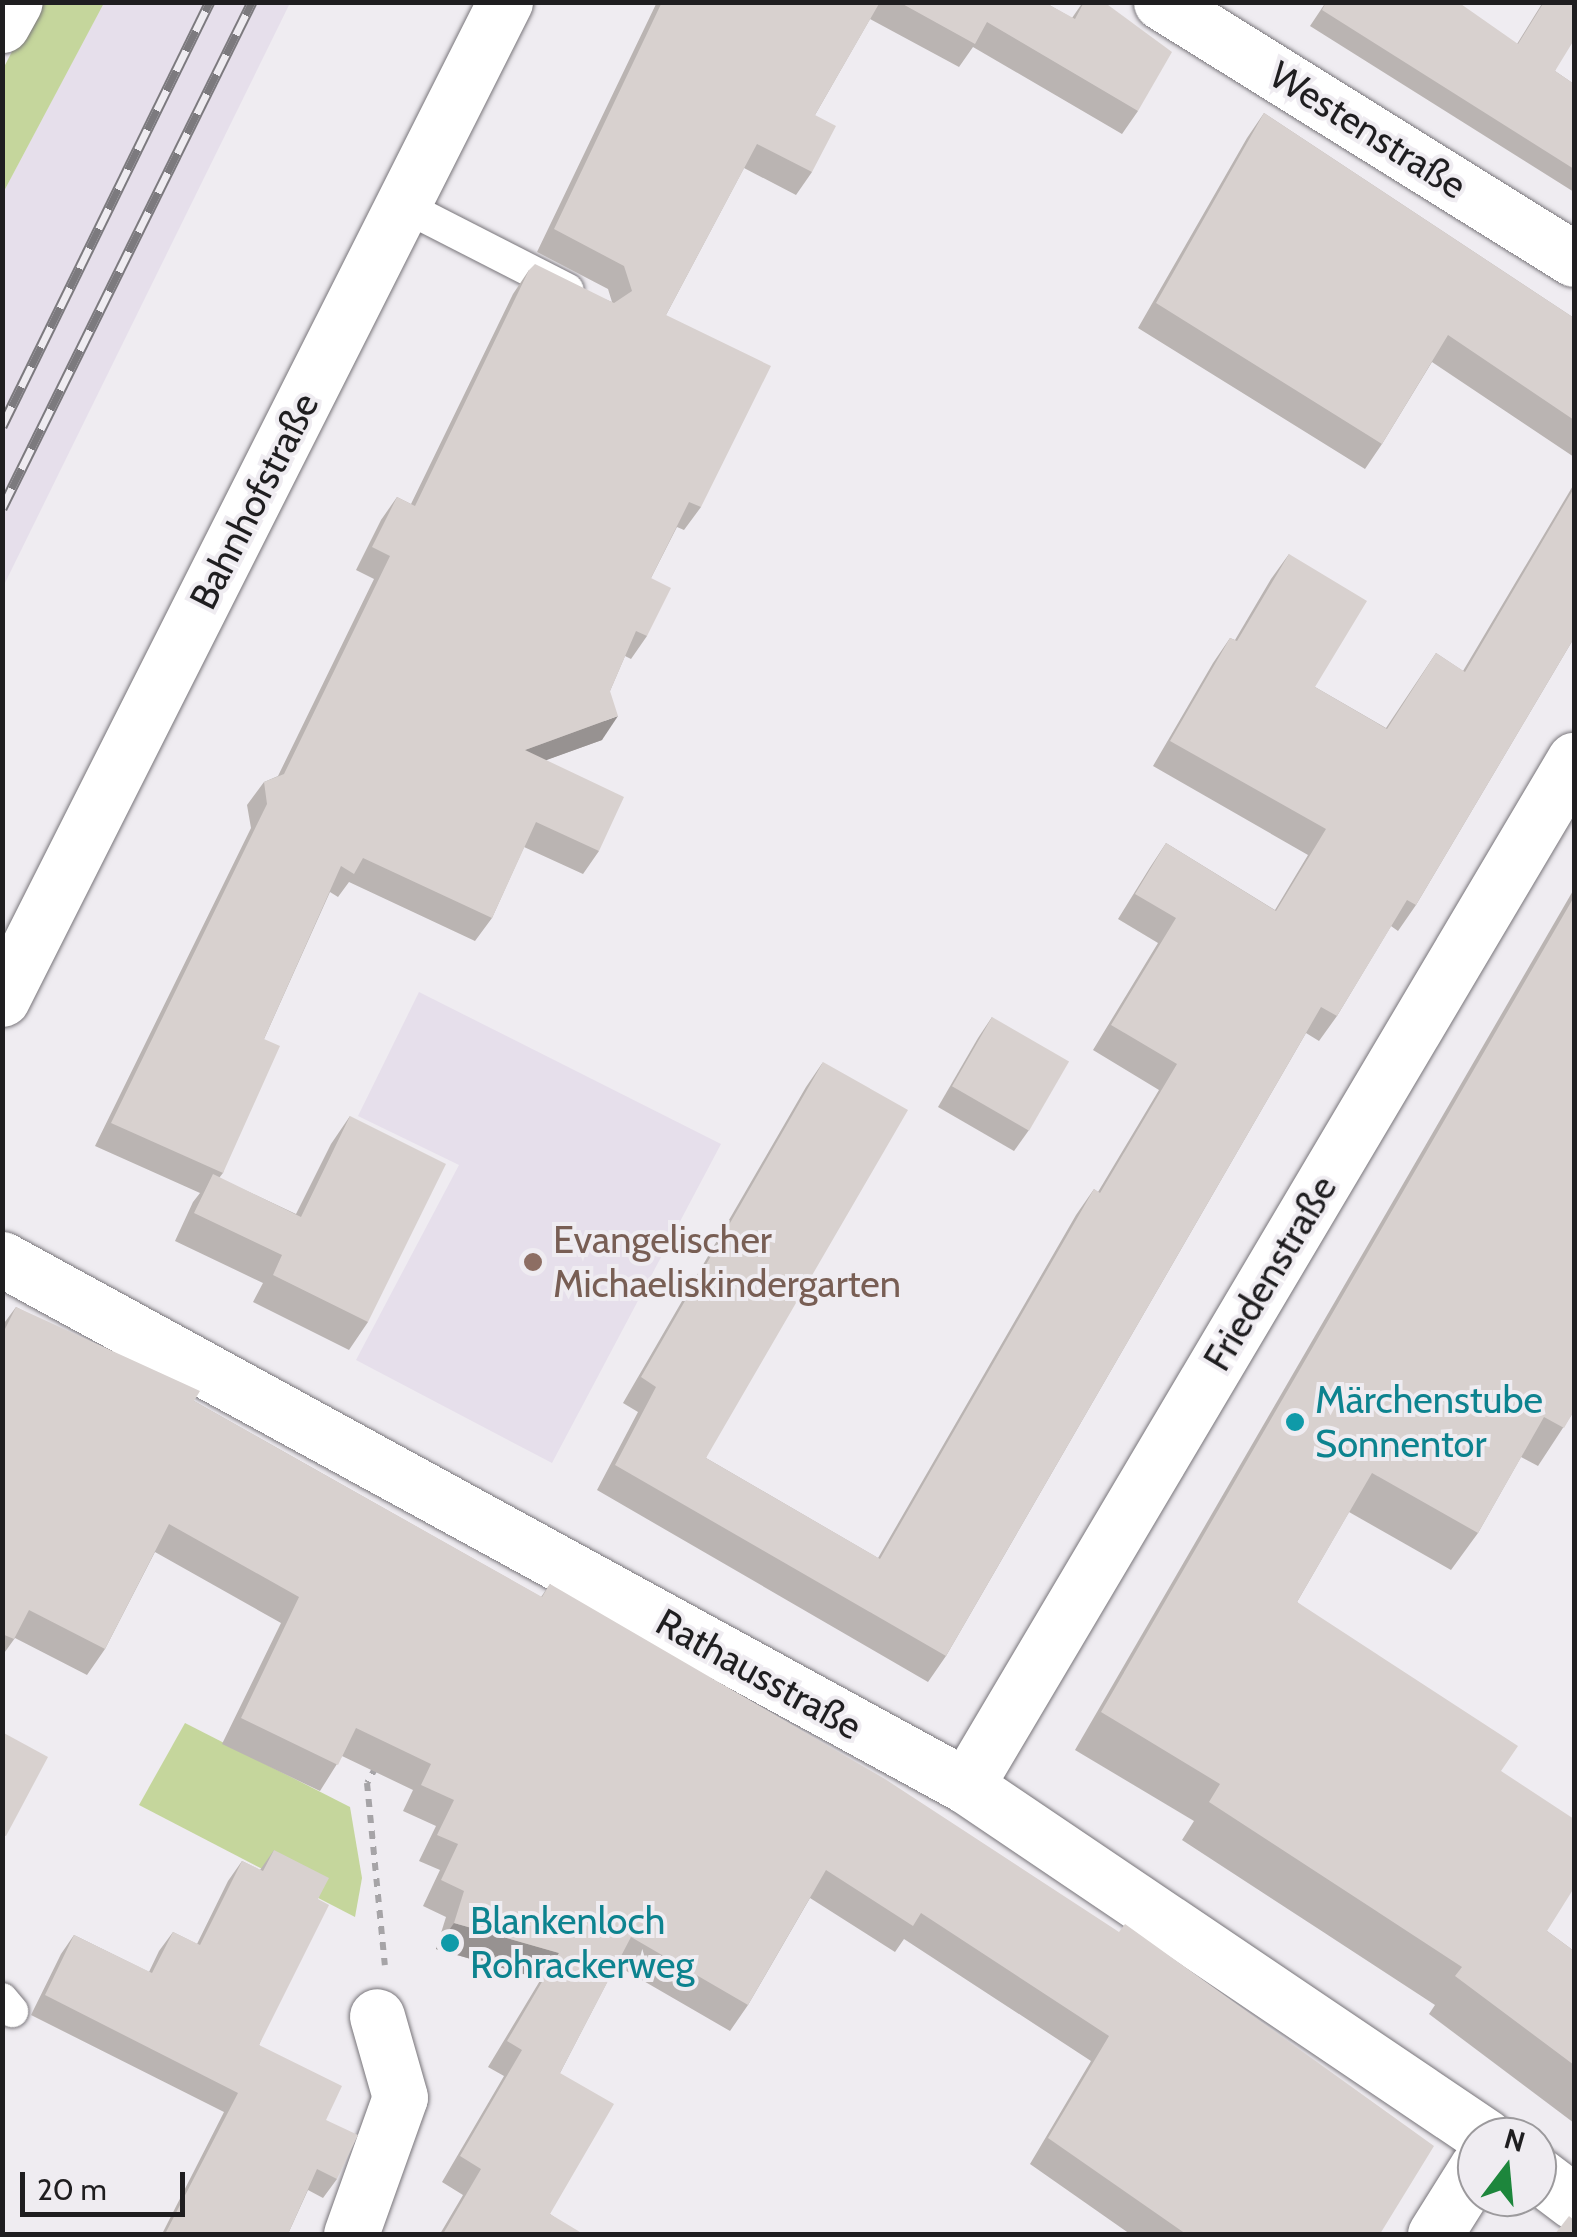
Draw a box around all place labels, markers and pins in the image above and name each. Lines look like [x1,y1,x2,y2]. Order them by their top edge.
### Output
place label: Evangelischer Michaeliskindergarten [553,1217,901,1306]
marker: Evangelischer Michaeliskindergarten [522,1251,544,1273]
place label: Märchenstube Sonnentor [1315,1377,1543,1466]
marker: Märchenstube Sonnentor [1284,1411,1306,1433]
place label: Blankenloch Rohrackerweg [470,1898,694,1988]
marker: Blankenloch Rohrackerweg [439,1932,461,1954]

